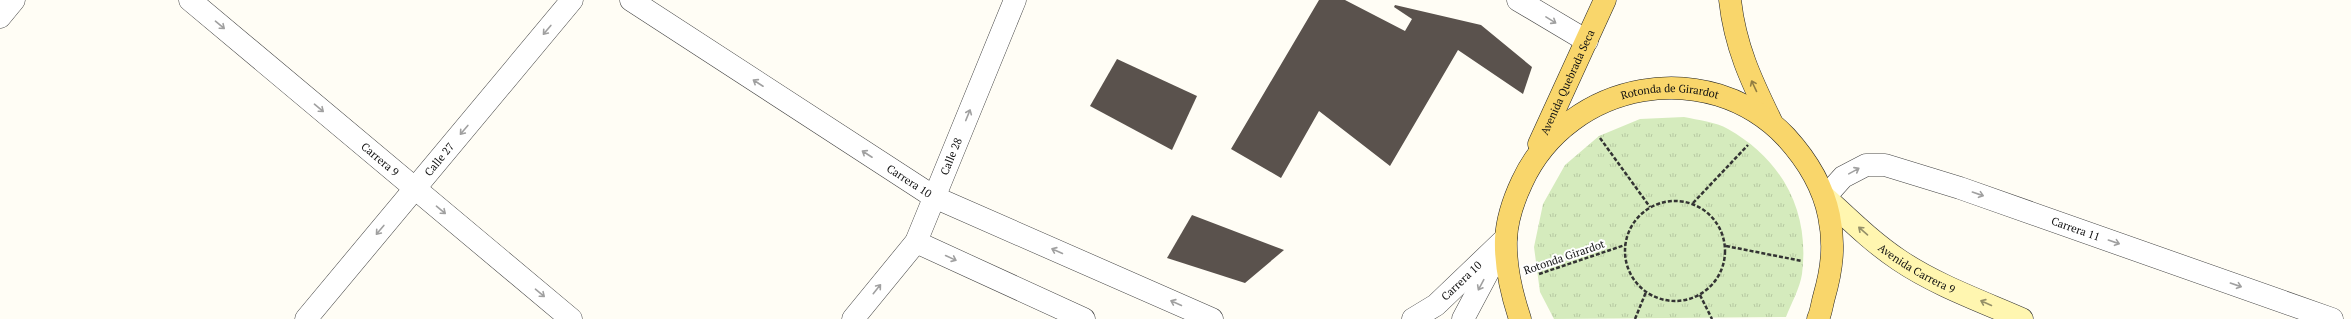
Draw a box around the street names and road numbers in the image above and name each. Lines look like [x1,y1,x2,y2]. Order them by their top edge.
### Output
street label: Avenida Quebrada Seca [1537,27,1598,137]
street label: Rotonda de Girardot [1619,81,1721,102]
street label: Calle 28 [937,135,965,177]
street label: Carrera 9 [358,139,402,179]
street label: Calle 27 [421,140,457,179]
street label: Carrera 10 [884,161,935,201]
street label: Carrera 11 [2049,214,2102,244]
street label: Rotonda Girardot [1522,237,1606,277]
street label: Avenida Carrera 9 [1876,240,1957,296]
street label: Carrera 10 [1438,258,1485,303]

